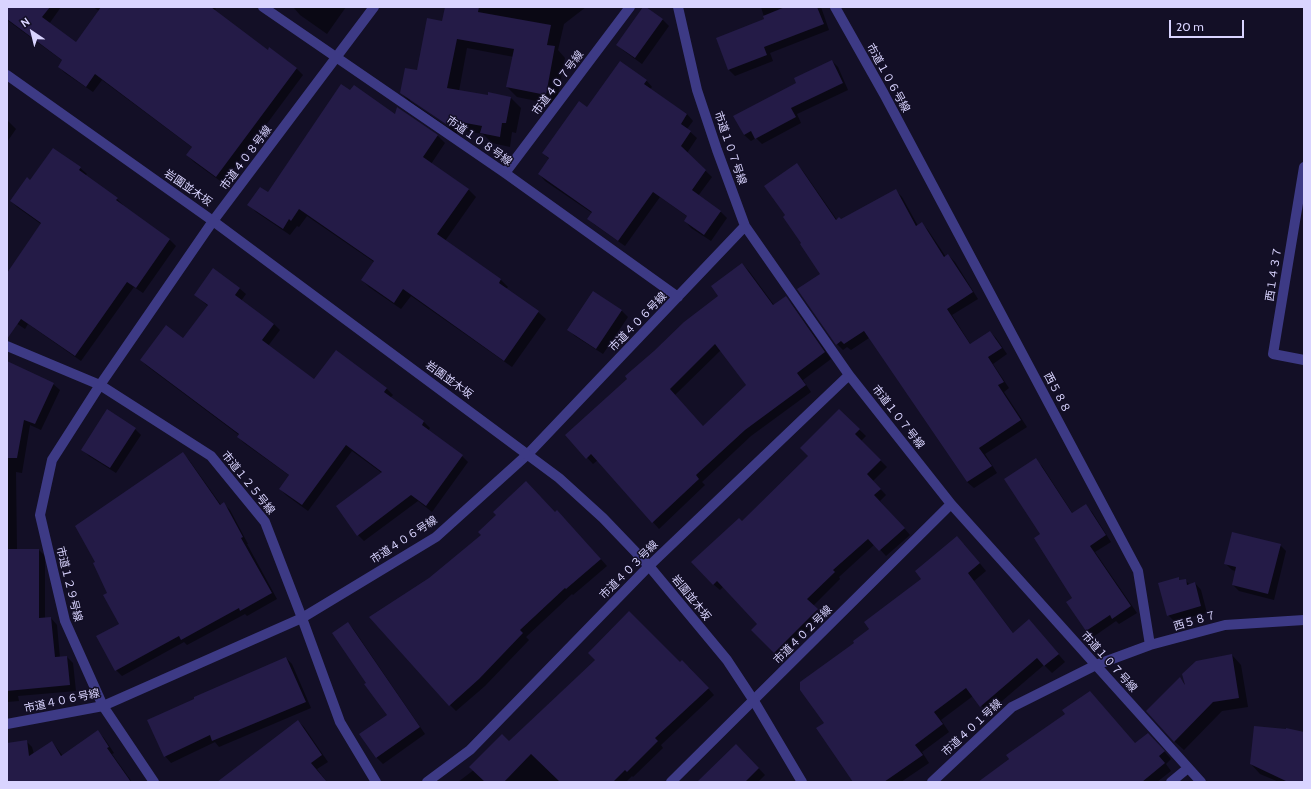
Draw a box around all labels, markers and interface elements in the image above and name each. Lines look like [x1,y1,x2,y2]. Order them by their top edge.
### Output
north arrow [12,12,52,52]
scale bar [1171,12,1246,38]
text: N [18,14,32,30]
text: 20 m [1176,19,1204,34]
street label: 市道１０６号線 [864,41,912,115]
street label: 市道４０７号線 [530,48,586,118]
street label: 市道１０７号線 [711,109,749,187]
street label: 市道１０８号線 [444,114,514,168]
street label: 市道４０８号線 [218,123,274,193]
street label: 岩園並木坂 [162,167,214,209]
street label: 西１４３７ [1263,246,1285,302]
street label: 市道４０６号線 [607,290,669,354]
street label: 岩園並木坂 [423,358,475,402]
street label: 西５８８ [1041,370,1073,416]
street label: 市道１０７号線 [869,383,927,451]
street label: 市道１２５号線 [219,449,277,517]
street label: 市道４０６号線 [368,513,440,567]
street label: 市道４０３号線 [597,538,661,602]
street label: 市道１２９号線 [53,545,85,623]
street label: 岩園並木坂 [669,572,713,624]
street label: 市道４０２号線 [771,603,835,667]
street label: 西５８７ [1172,609,1218,633]
street label: 市道１０７号線 [1078,629,1140,695]
street label: 市道４０６号線 [23,687,101,715]
street label: 市道４０１号線 [939,697,1005,759]

